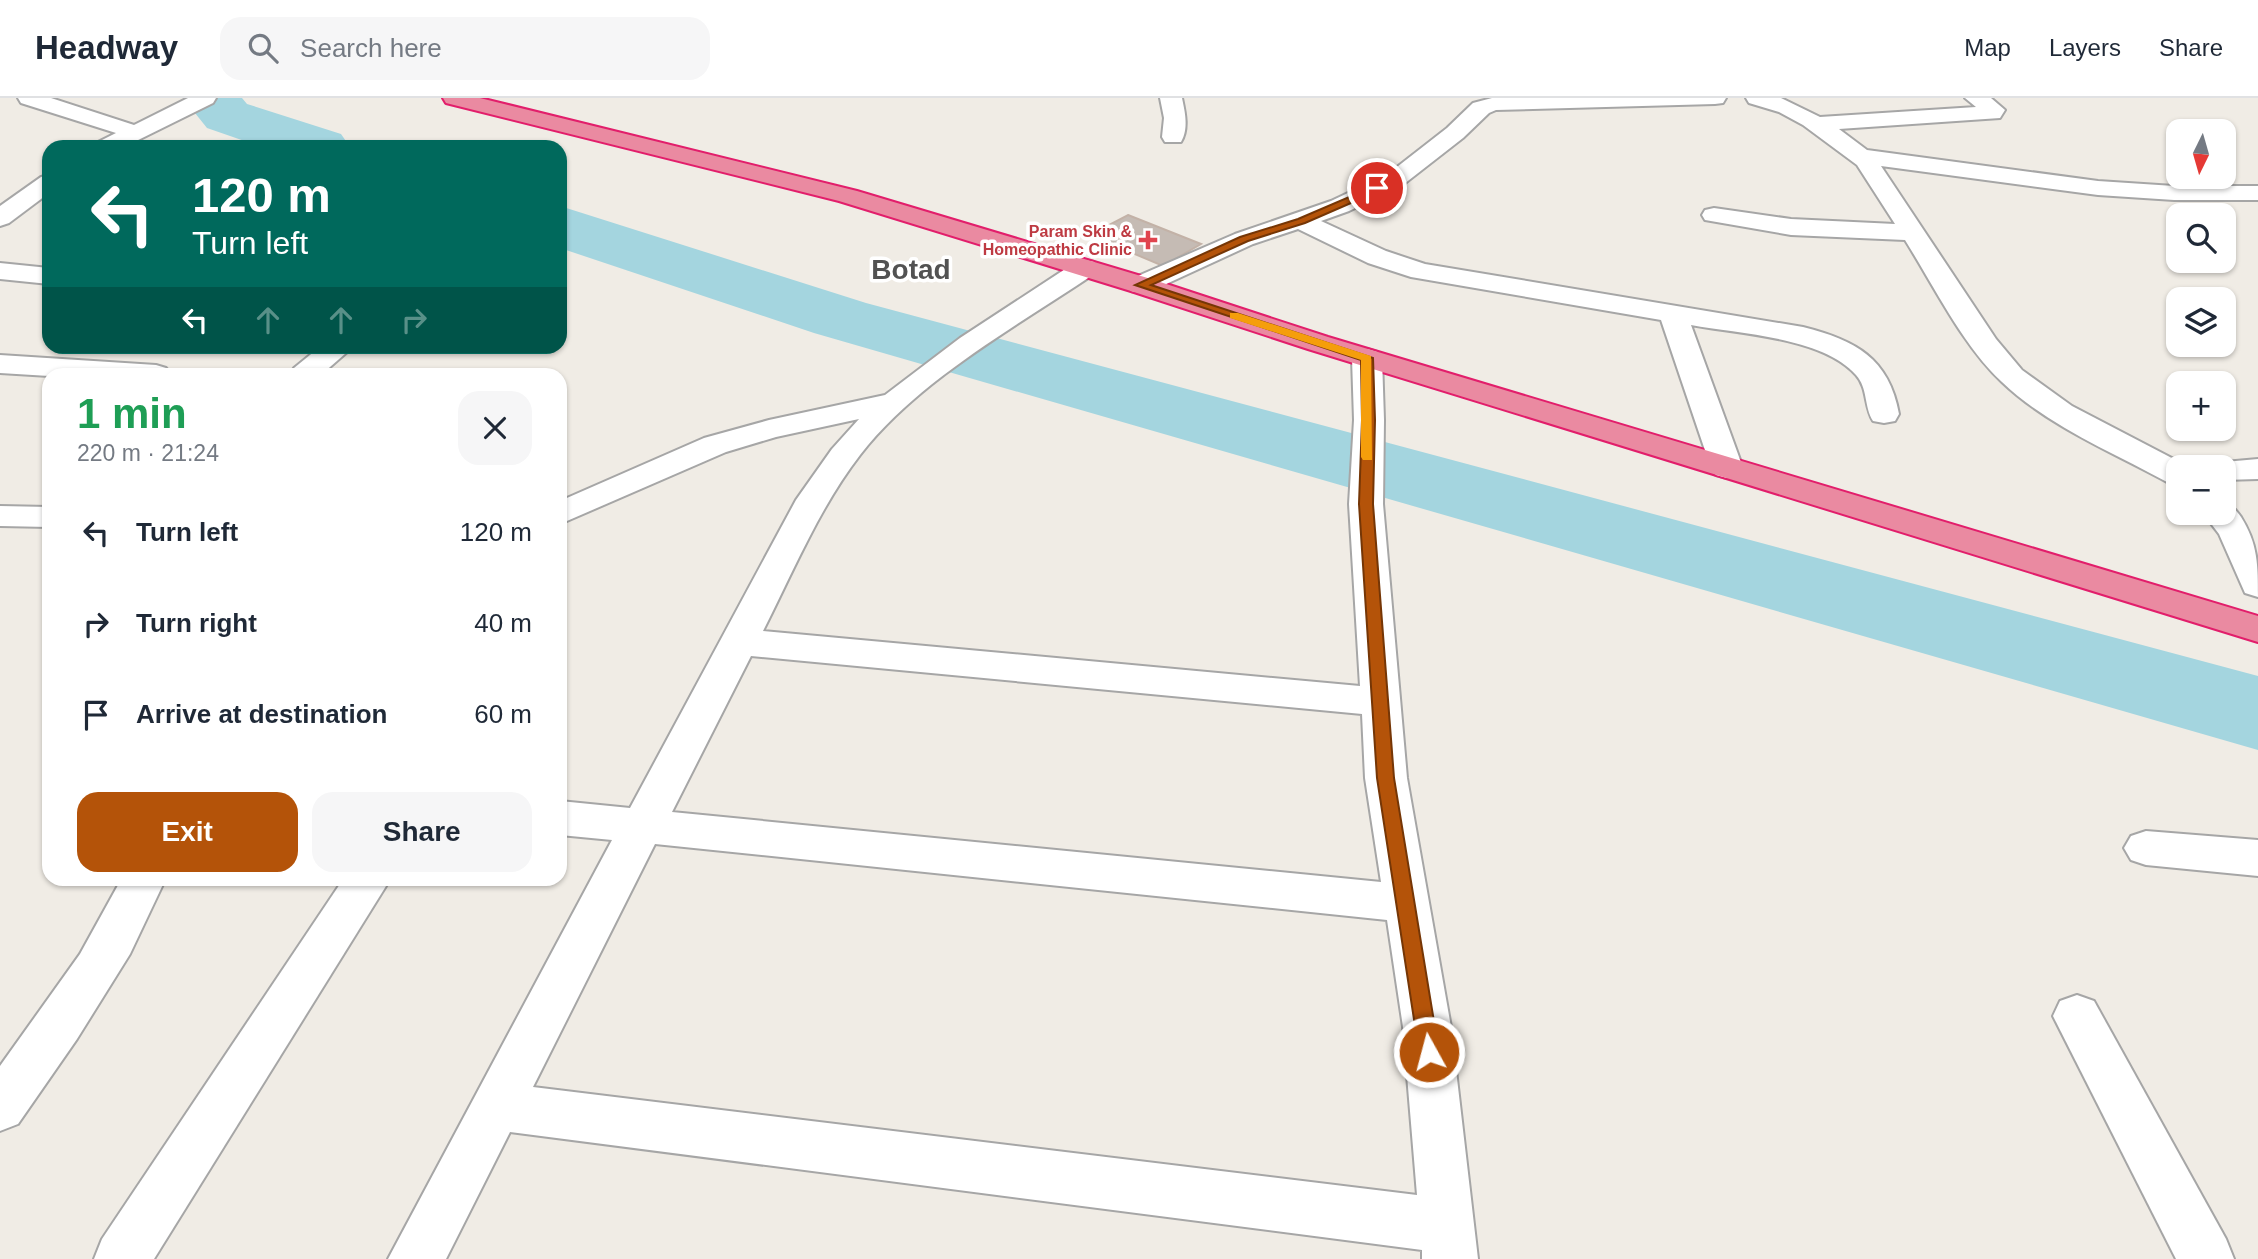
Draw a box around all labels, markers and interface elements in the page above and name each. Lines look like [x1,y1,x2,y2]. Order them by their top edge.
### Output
search box [220,17,710,80]
text: Headway [35,29,178,66]
icon: search [244,29,282,67]
text: Search here [300,33,442,63]
text: Map [1964,34,2011,61]
text: Layers [2049,34,2121,61]
text: Share [2159,34,2223,61]
north arrow [2166,119,2236,189]
map controls [2166,119,2236,525]
pin [1347,158,1407,218]
icon: left [77,168,168,259]
text: 120 m [192,168,331,222]
icon: arrive [1358,169,1396,207]
button: search [2166,203,2236,273]
place label: Param Skin & Homeopathic Clinic [983,223,1132,258]
text: Turn left [192,225,308,261]
marker: Param Skin & Homeopathic Clinic [1138,230,1158,250]
district label: Botad [871,254,951,285]
button: layers [2166,287,2236,357]
icon: left [176,301,214,339]
icon: ahead [249,301,287,339]
icon: ahead [322,301,360,339]
icon: right [395,301,433,339]
button: + [2166,371,2236,441]
text: 1 min [77,390,187,437]
button: close [458,391,532,465]
text: 220 m · 21:24 [77,440,219,466]
button: − [2166,455,2236,525]
icon: left [77,514,115,552]
text: Turn left [136,517,238,547]
text: 120 m [460,517,532,547]
icon: right [77,605,115,643]
text: Turn right [136,608,257,638]
text: 40 m [474,608,532,638]
icon: arrive [77,696,115,734]
text: Arrive at destination [136,699,387,729]
text: 60 m [474,699,532,729]
button: Exit [77,792,298,872]
button: Share [312,792,532,872]
position arrow [1392,1015,1466,1089]

